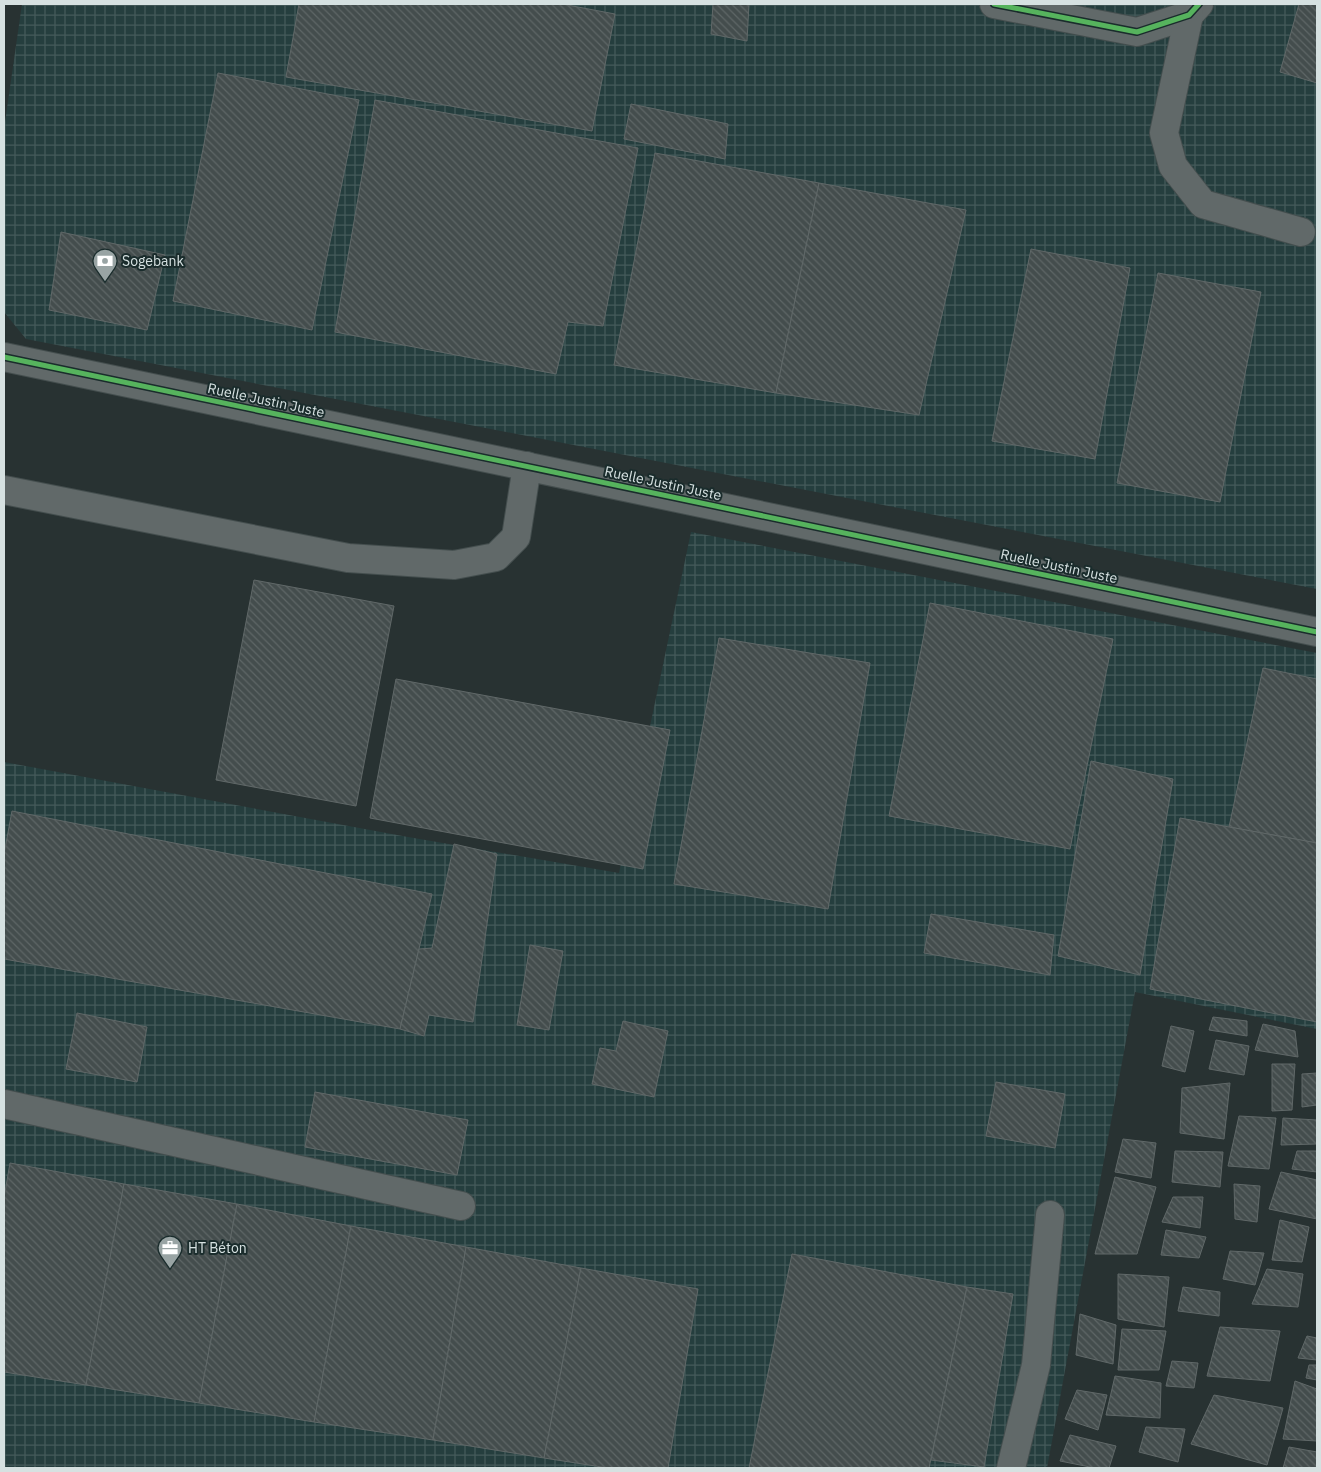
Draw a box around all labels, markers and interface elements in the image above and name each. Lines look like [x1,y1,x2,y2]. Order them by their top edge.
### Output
bank icon: Sogebank [92,248,118,282]
place label: Sogebank [122,252,185,270]
street label: Ruelle Justin Juste [206,379,326,421]
street label: Ruelle Justin Juste [603,462,723,504]
street label: Ruelle Justin Juste [999,545,1119,587]
office icon: HT Béton [157,1235,183,1269]
place label: HT Béton [188,1239,247,1257]

